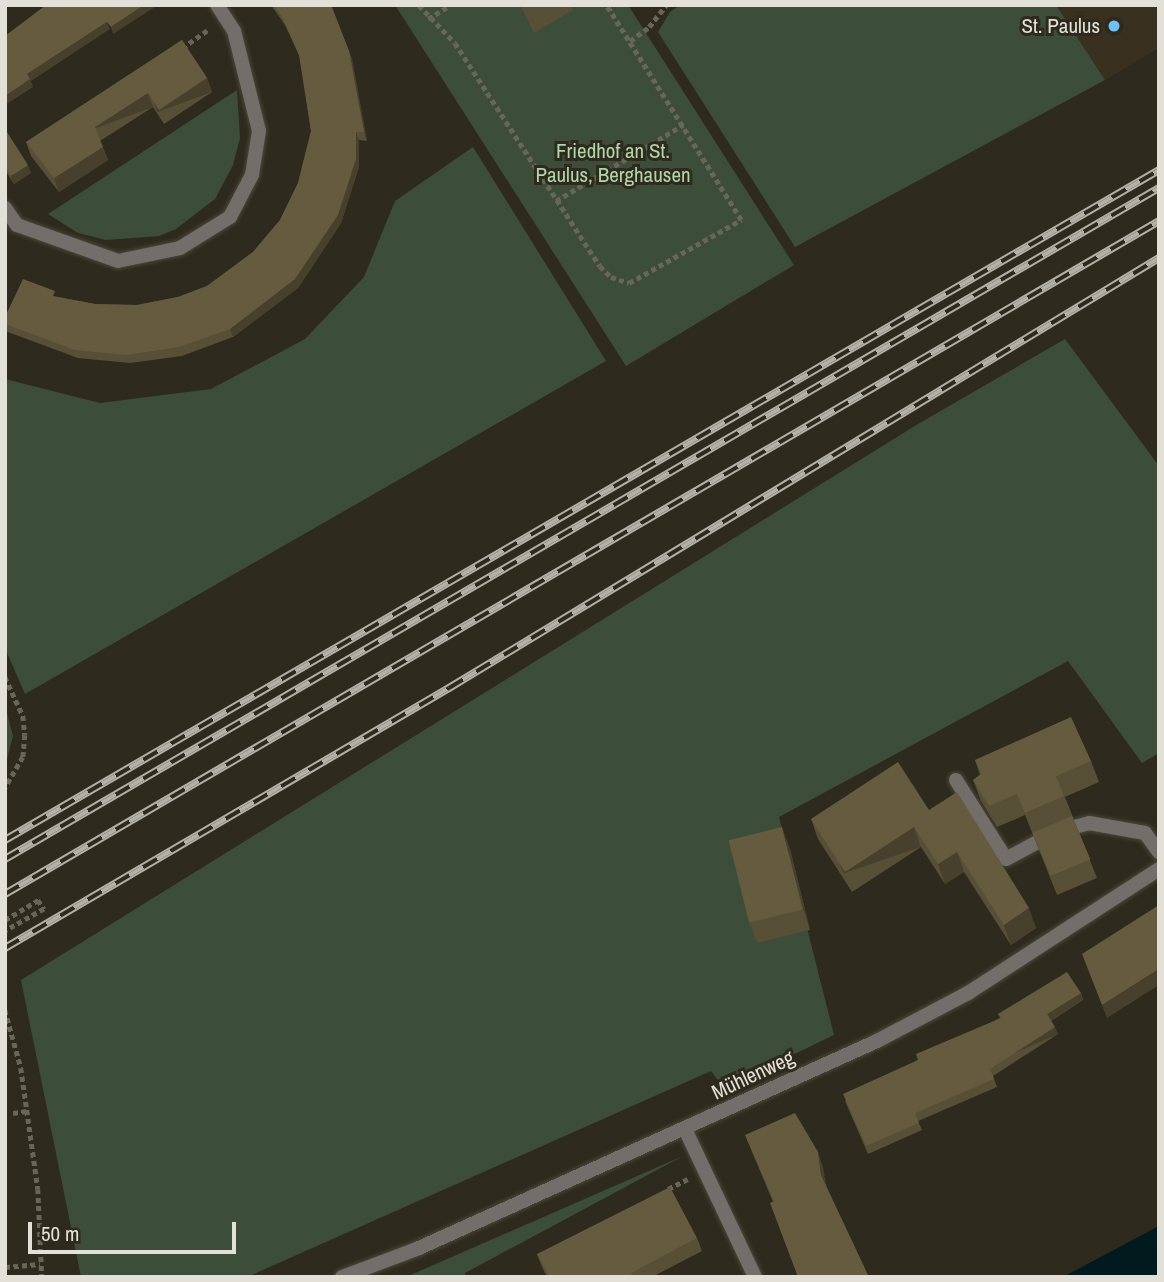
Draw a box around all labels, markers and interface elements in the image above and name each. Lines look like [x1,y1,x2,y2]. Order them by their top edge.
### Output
place label: St. Paulus [1022,13,1100,39]
marker: St. Paulus [1106,18,1122,34]
park label: Friedhof an St. Paulus, Berghausen [535,138,691,188]
street label: Mühlenweg [708,1045,798,1105]
scale bar [32,1208,240,1252]
text: 50 m [41,1219,79,1248]

